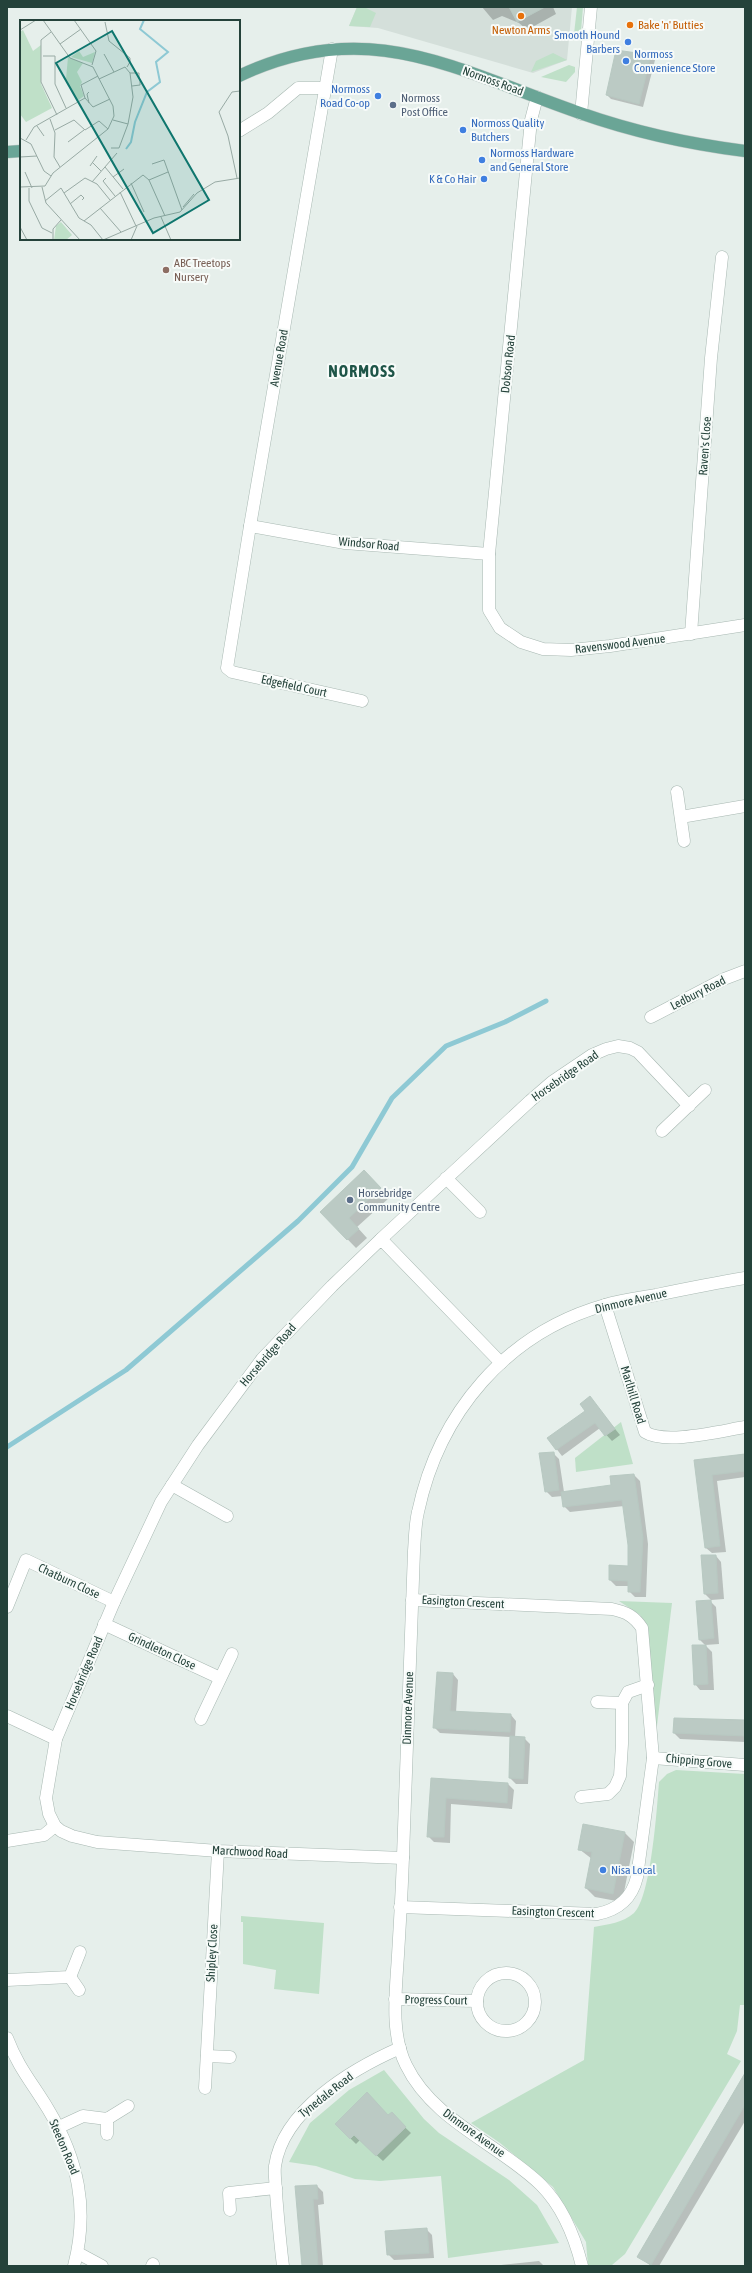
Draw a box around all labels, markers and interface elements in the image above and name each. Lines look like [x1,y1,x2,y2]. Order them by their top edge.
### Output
marker: Newton Arms [516,11,526,21]
place label: Bake 'n' Butties [638,18,703,32]
inset map [20,20,240,240]
marker: Bake 'n' Butties [625,20,635,30]
place label: Newton Arms [492,23,550,37]
place label: Smooth Hound Barbers [554,28,620,56]
marker: Smooth Hound Barbers [623,37,633,47]
place label: Normoss Convenience Store [634,47,716,75]
marker: Normoss Convenience Store [621,56,631,66]
street label: Normoss Road [461,64,525,98]
place label: Normoss Road Co-op [320,82,370,110]
marker: Normoss Road Co-op [373,91,383,101]
place label: Normoss Post Office [401,91,448,119]
marker: Normoss Post Office [388,100,398,110]
place label: Normoss Quality Butchers [471,116,544,144]
marker: Normoss Quality Butchers [458,125,468,135]
place label: Normoss Hardware and General Store [490,146,574,174]
marker: Normoss Hardware and General Store [477,155,487,165]
place label: K & Co Hair [429,172,476,186]
marker: K & Co Hair [479,174,489,184]
place label: ABC Treetops Nursery [174,256,230,284]
marker: ABC Treetops Nursery [161,265,171,275]
street label: Avenue Road [267,328,291,388]
street label: Dobson Road [498,334,518,394]
district label: NORMOSS [328,362,396,380]
street label: Raven's Close [696,416,714,476]
street label: Windsor Road [338,534,400,554]
street label: Ravenswood Avenue [574,632,666,656]
street label: Edgefield Court [260,672,329,700]
street label: Ledbury Road [668,973,728,1013]
street label: Horsebridge Road [529,1048,601,1104]
place label: Horsebridge Community Centre [358,1186,440,1214]
marker: Horsebridge Community Centre [345,1195,355,1205]
street label: Dinmore Avenue [594,1286,668,1316]
street label: Horsebridge Road [237,1321,299,1389]
street label: Marlhill Road [618,1364,648,1426]
street label: Chatburn Close [36,1561,102,1601]
street label: Easington Crescent [421,1593,505,1611]
street label: Grindleton Close [126,1629,198,1673]
street label: Horsebridge Road [62,1634,106,1712]
street label: Dinmore Avenue [400,1671,416,1745]
street label: Chipping Grove [665,1751,733,1771]
street label: Marchwood Road [212,1843,288,1861]
place label: Nisa Local [611,1863,657,1877]
marker: Nisa Local [598,1865,608,1875]
street label: Easington Crescent [511,1904,595,1920]
street label: Shipley Close [203,1924,221,1982]
street label: Progress Court [404,1992,468,2008]
street label: Tynedale Road [296,2069,356,2121]
street label: Dinmore Avenue [440,2106,508,2160]
street label: Steeton Road [46,2117,82,2177]

